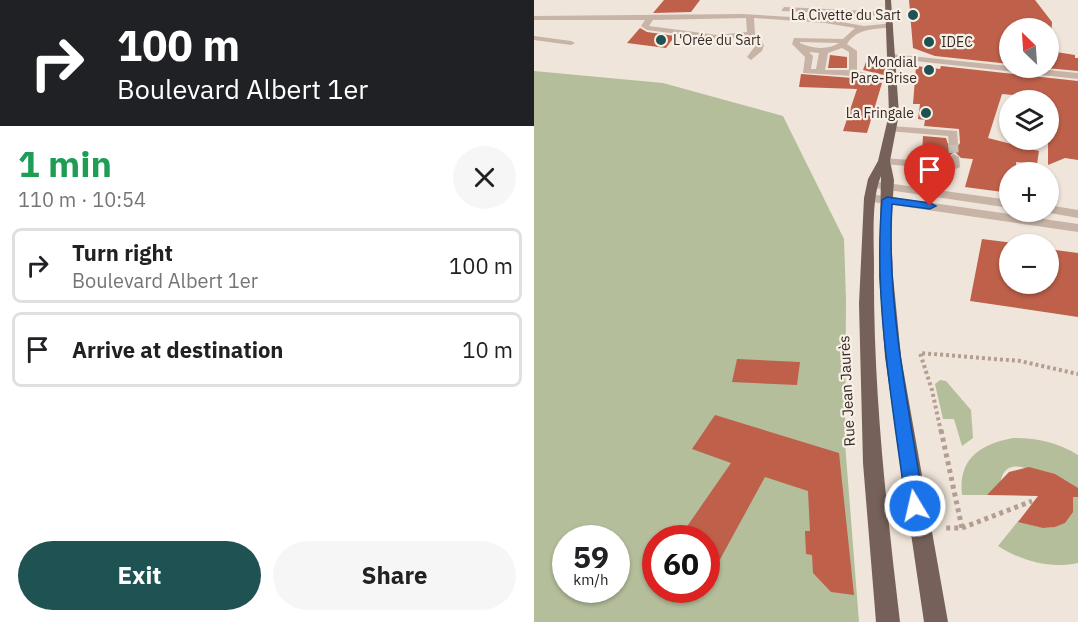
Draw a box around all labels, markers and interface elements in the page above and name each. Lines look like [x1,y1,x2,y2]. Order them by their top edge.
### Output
place label: La Civette du Sart [791,6,901,24]
marker: La Civette du Sart [906,8,920,22]
text: 100 m [117,18,240,73]
north arrow [999,18,1059,78]
map controls [999,18,1059,294]
icon: right [18,24,96,102]
place label: L'Orée du Sart [673,31,761,49]
marker: L'Orée du Sart [654,33,668,47]
place label: IDEC [941,33,973,51]
marker: IDEC [922,35,936,49]
place label: Mondial Pare-Brise [850,53,917,87]
marker: Mondial Pare-Brise [922,63,936,77]
text: Boulevard Albert 1er [117,71,368,106]
button: layers [999,90,1059,150]
place label: La Fringale [846,104,914,122]
marker: La Fringale [919,106,933,120]
text: 1 min [18,140,112,187]
pin [904,144,955,206]
button: close [453,146,516,209]
icon: arrive [913,153,946,186]
button: + [999,162,1059,222]
text: 110 m · 10:54 [18,186,146,213]
button: − [999,234,1059,294]
text: Turn right [72,238,173,267]
icon: right [21,249,54,282]
text: 100 m [449,251,513,280]
text: Boulevard Albert 1er [72,267,258,294]
icon: arrive [21,333,54,366]
text: Arrive at destination [72,335,283,364]
text: 10 m [462,335,513,364]
street label: Rue Jean Jaurès [834,335,859,447]
position arrow [883,474,947,538]
speed limit sign: 60 [642,525,720,603]
text: 59 [573,537,609,576]
button: Exit [18,541,261,610]
button: Share [273,541,516,610]
text: km/h [573,570,609,589]

